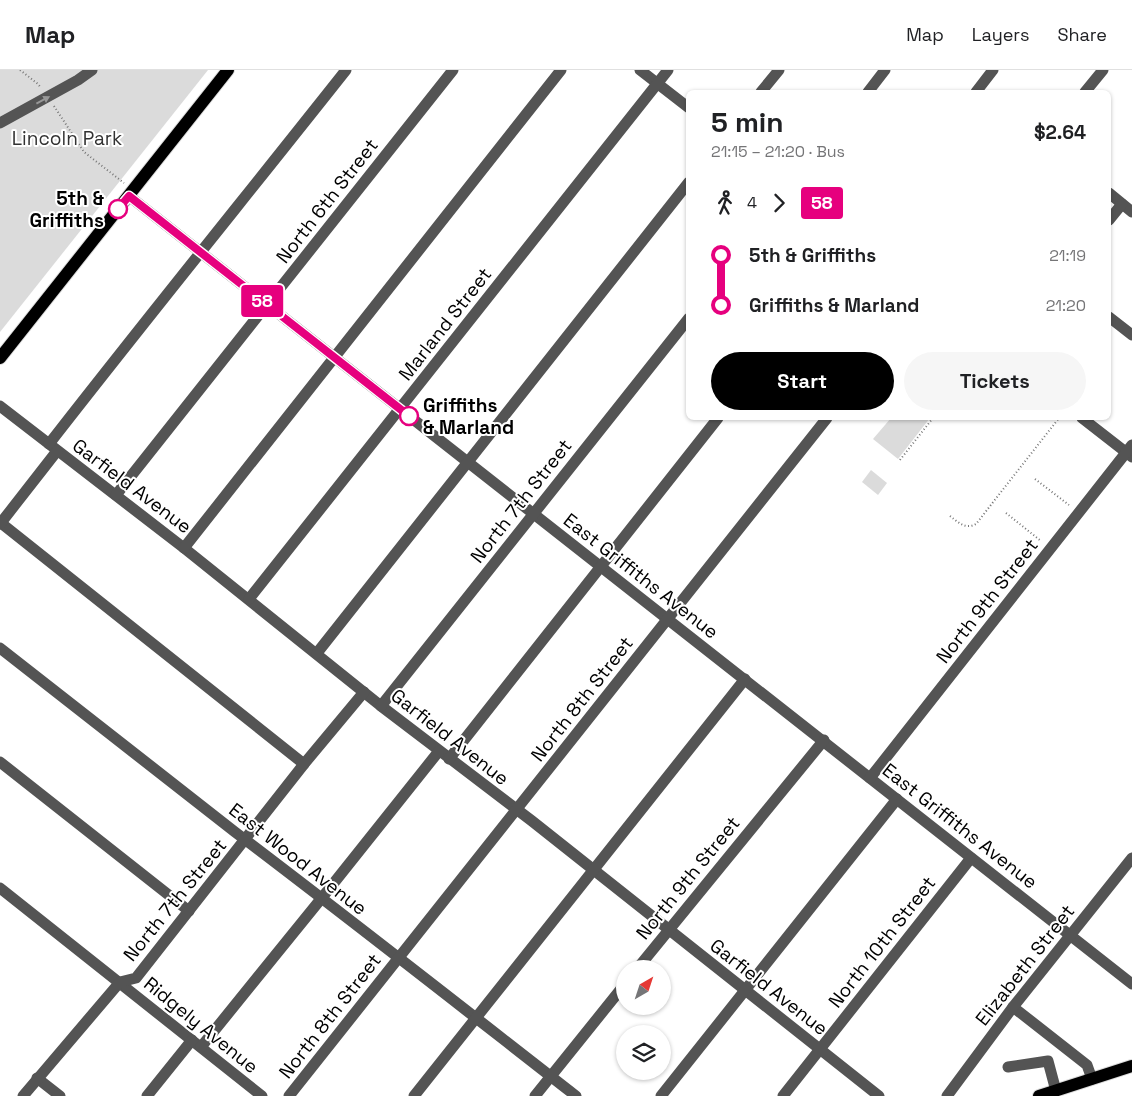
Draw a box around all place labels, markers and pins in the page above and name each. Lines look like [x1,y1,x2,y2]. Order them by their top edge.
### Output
place label: 5th & Griffiths [30,186,104,233]
marker: 5th & Griffiths [108,199,128,219]
place label: Griffiths & Marland [423,393,514,440]
marker: Griffiths & Marland [399,406,419,426]

